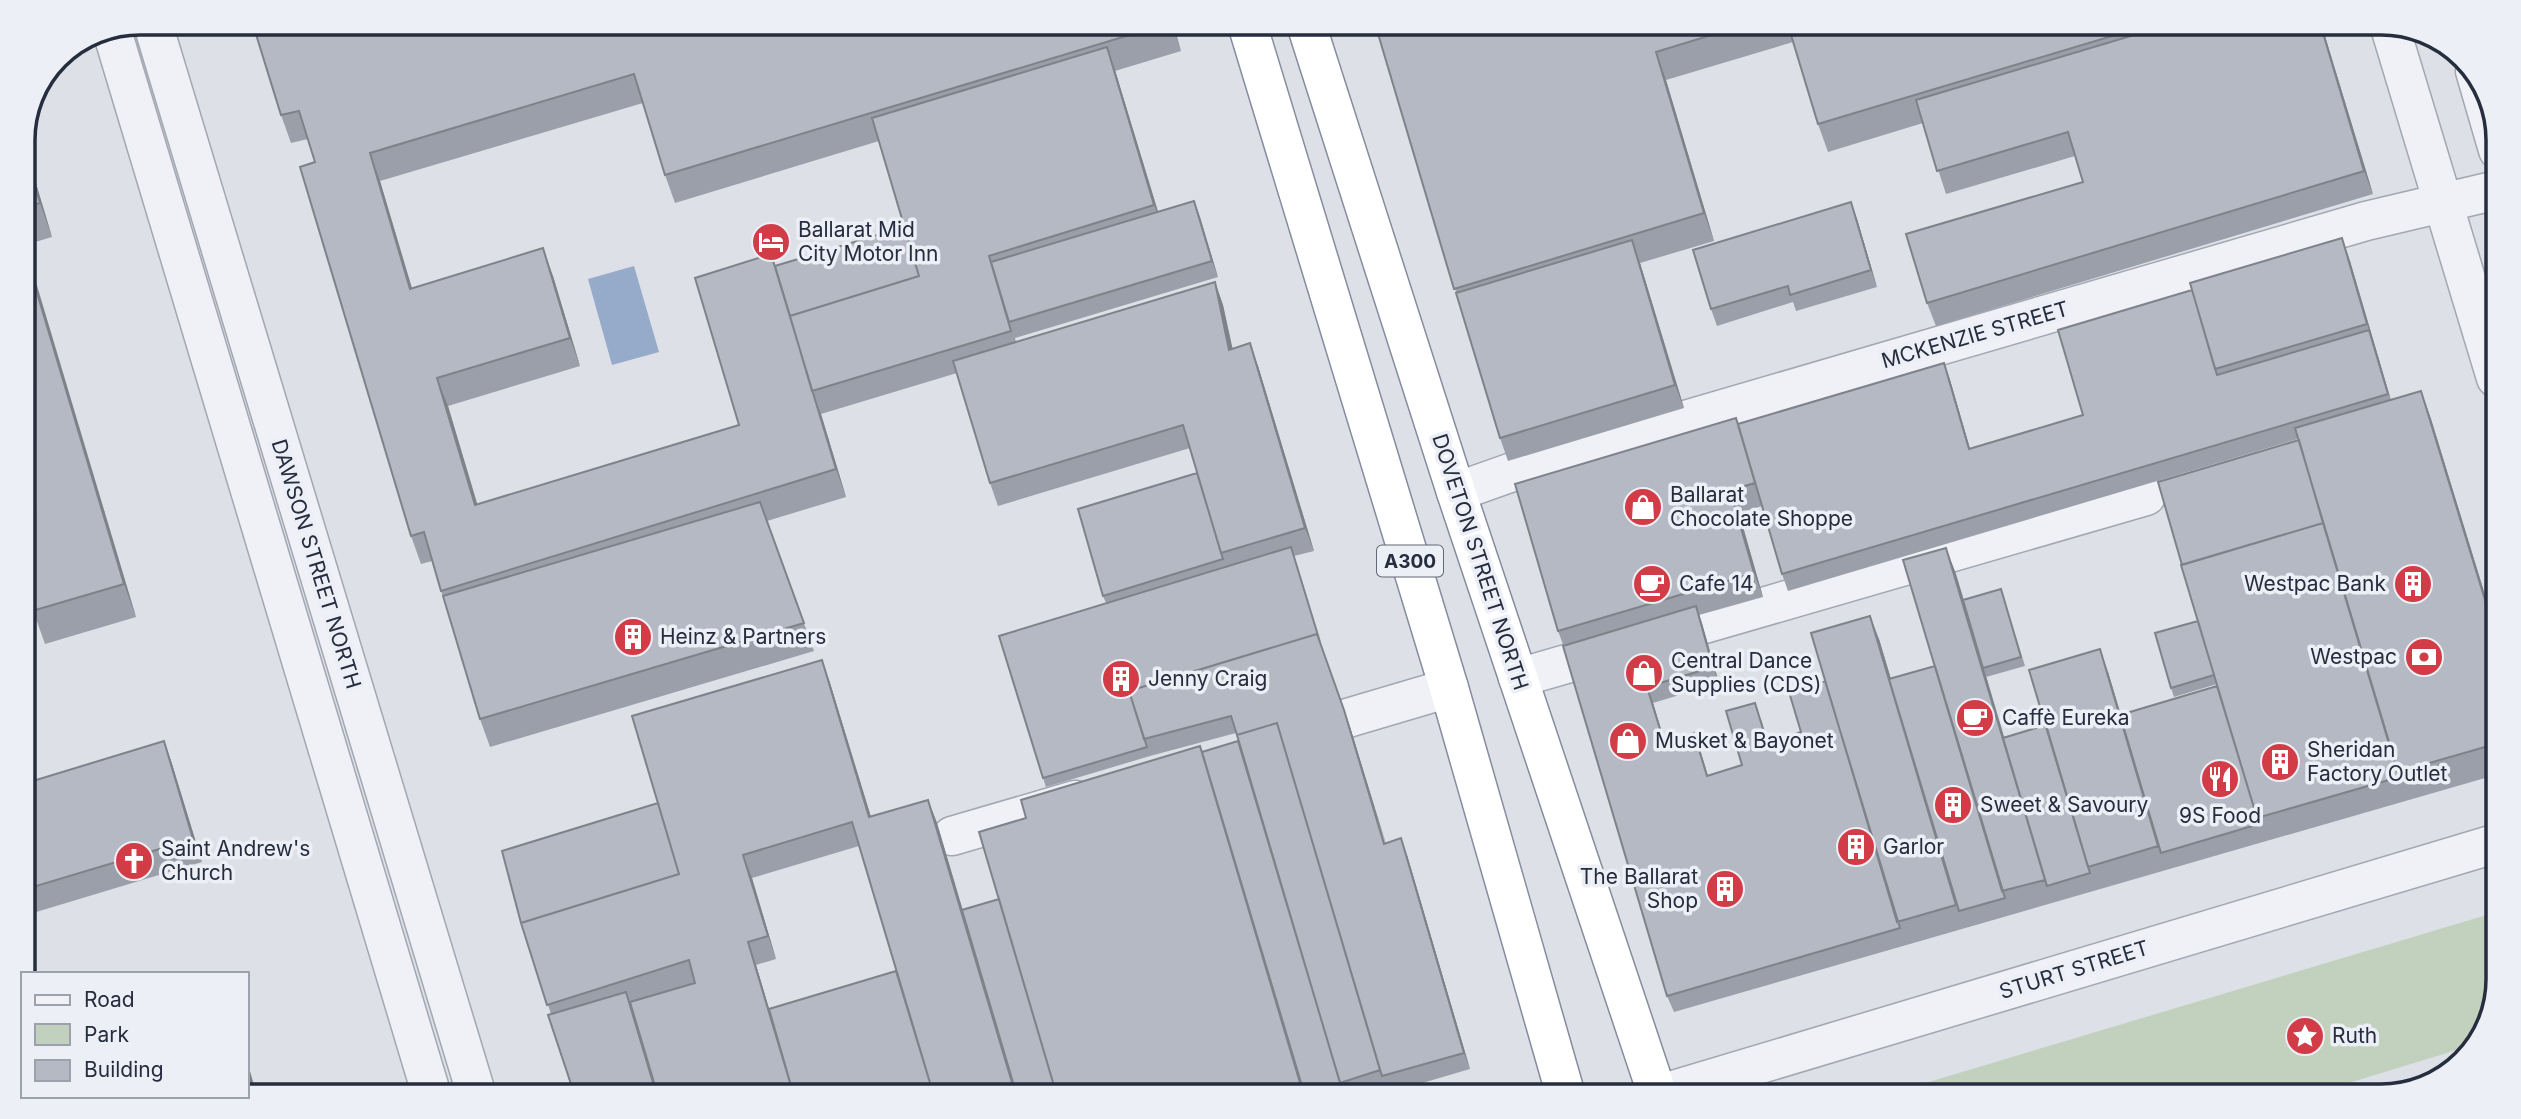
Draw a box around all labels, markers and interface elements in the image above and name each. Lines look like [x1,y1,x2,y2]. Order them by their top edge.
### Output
place label: Ballarat Mid City Motor Inn [798,217,939,266]
hotel icon: Ballarat Mid City Motor Inn [750,221,792,263]
street label: MCKENZIE STREET [1878,296,2071,373]
street label: DOVETON STREET NORTH [1427,430,1534,693]
street label: DAWSON STREET NORTH [267,436,366,692]
place label: Ballarat Chocolate Shoppe [1670,482,1853,531]
shop icon: Ballarat Chocolate Shoppe [1622,486,1664,528]
road number: A300 [1377,546,1443,576]
cafe icon: Cafe 14 [1631,563,1673,605]
building icon: Westpac Bank [2392,563,2434,605]
place label: Cafe 14 [1679,571,1754,596]
place label: Westpac Bank [2244,571,2386,596]
building icon: Heinz & Partners [612,616,654,658]
place label: Heinz & Partners [660,624,826,649]
bank icon: Westpac [2403,636,2445,678]
place label: Westpac [2310,644,2397,669]
place label: Central Dance Supplies (CDS) [1671,648,1821,697]
shop icon: Central Dance Supplies (CDS) [1623,652,1665,694]
building icon: Jenny Craig [1100,658,1142,700]
place label: Jenny Craig [1148,666,1267,691]
cafe icon: Caffè Eureka [1954,697,1996,739]
place label: Caffè Eureka [2002,705,2130,730]
shop icon: Musket & Bayonet [1607,720,1649,762]
place label: Musket & Bayonet [1655,728,1834,753]
place label: Sheridan Factory Outlet [2307,737,2448,786]
building icon: Sheridan Factory Outlet [2259,741,2301,783]
restaurant icon: 9S Food [2199,758,2241,800]
building icon: Sweet & Savoury [1932,784,1974,826]
place label: Sweet & Savoury [1980,792,2149,817]
place label: 9S Food [2179,803,2261,828]
building icon: Garlor [1835,826,1877,868]
place label: Garlor [1883,834,1944,859]
place label: Saint Andrew's Church [161,836,310,885]
church icon: Saint Andrew's Church [113,840,155,882]
place label: The Ballarat Shop [1580,864,1698,913]
building icon: The Ballarat Shop [1704,868,1746,910]
street label: STURT STREET [1996,935,2152,1004]
legend [21,972,248,1098]
text: Road [84,987,135,1012]
place icon: Ruth [2284,1015,2326,1057]
text: Park [84,1022,129,1047]
place label: Ruth [2332,1023,2377,1048]
text: Building [84,1057,164,1082]

